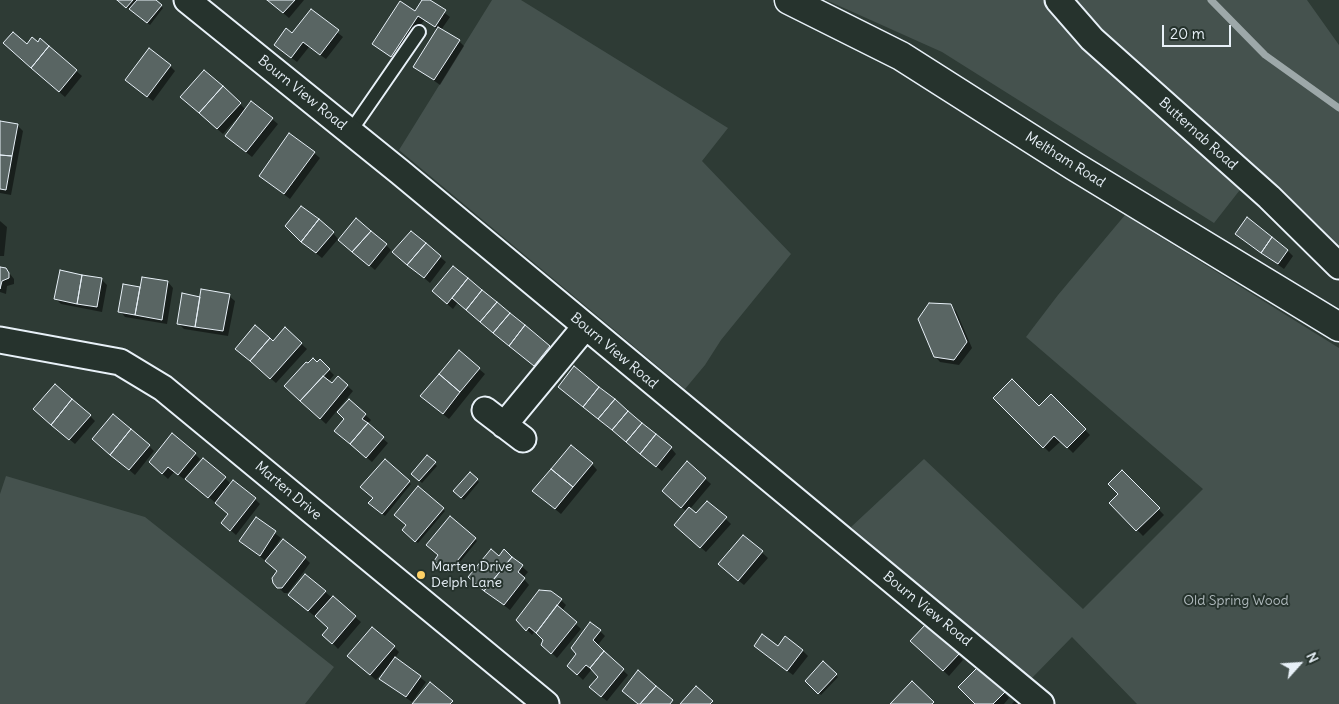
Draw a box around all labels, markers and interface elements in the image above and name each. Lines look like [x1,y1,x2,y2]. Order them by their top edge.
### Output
scale bar [1164,15,1233,47]
text: 20 m [1170,24,1205,43]
street label: Bourn View Road [254,52,350,134]
street label: Butternab Road [1155,94,1241,174]
street label: Meltham Road [1022,129,1108,191]
street label: Bourn View Road [567,310,661,392]
street label: Marten Drive [251,458,325,524]
place label: Marten Drive Delph Lane [431,559,513,592]
street label: Bourn View Road [879,568,975,650]
marker: Marten Drive Delph Lane [415,569,427,581]
park label: Old Spring Wood [1183,593,1289,609]
north arrow [1274,639,1324,689]
text: N [1302,649,1323,666]

